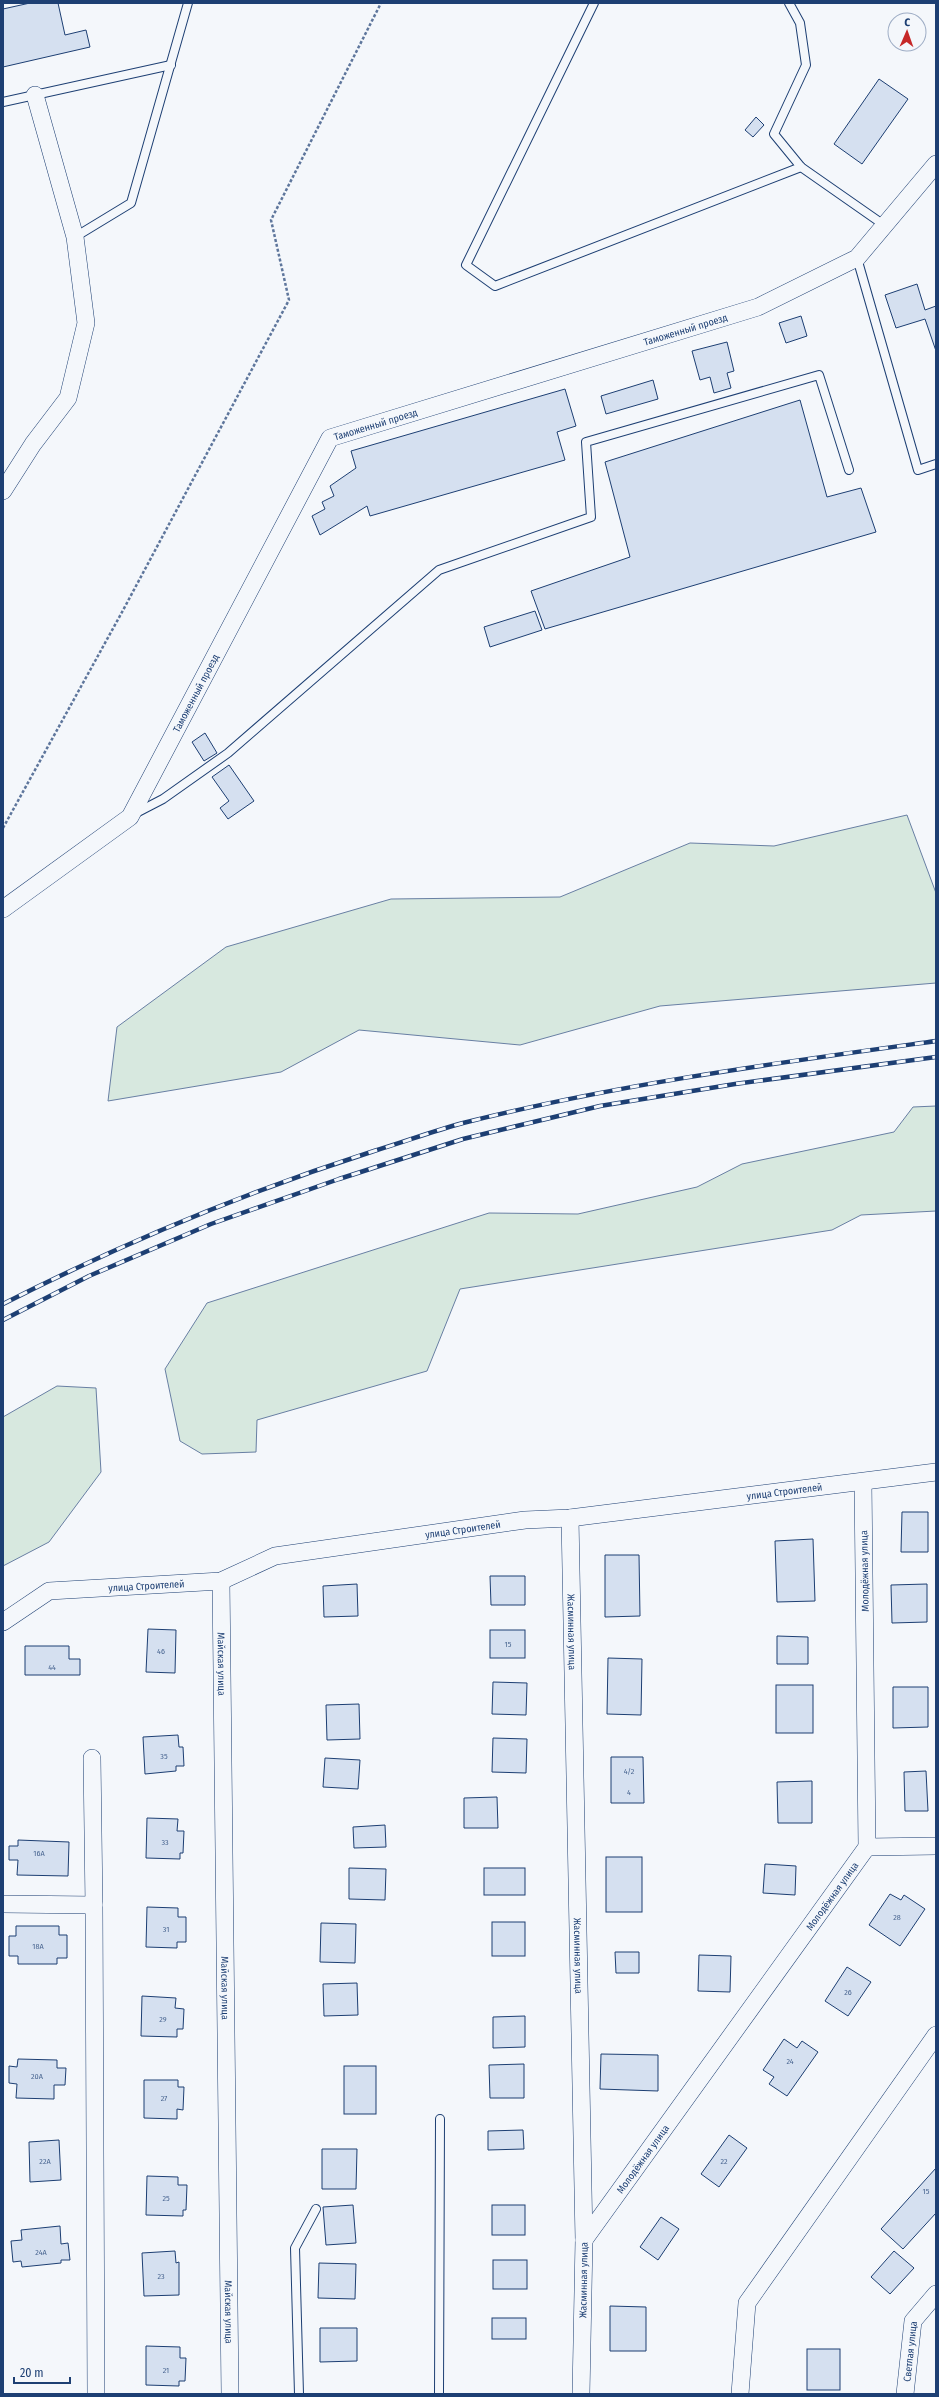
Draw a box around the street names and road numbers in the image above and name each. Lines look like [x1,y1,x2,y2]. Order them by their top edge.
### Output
street label: Таможенный проезд [642,312,729,349]
street label: Таможенный проезд [333,407,419,443]
street label: Таможенный проезд [171,652,222,735]
street label: улица Строителей [746,1481,823,1503]
street label: улица Строителей [424,1519,501,1541]
street label: Молодёжная улица [858,1530,872,1612]
street label: улица Строителей [108,1578,185,1595]
street label: Жасминная улица [564,1594,578,1670]
street label: Майская улица [215,1632,227,1696]
street label: Молодёжная улица [804,1860,861,1933]
street label: Жасминная улица [571,1918,584,1994]
street label: Майская улица [218,1956,231,2020]
street label: Молодёжная улица [615,2123,672,2196]
street label: Жасминная улица [577,2242,591,2318]
street label: Майская улица [222,2280,234,2344]
street label: Светлая улица [901,2320,920,2382]

